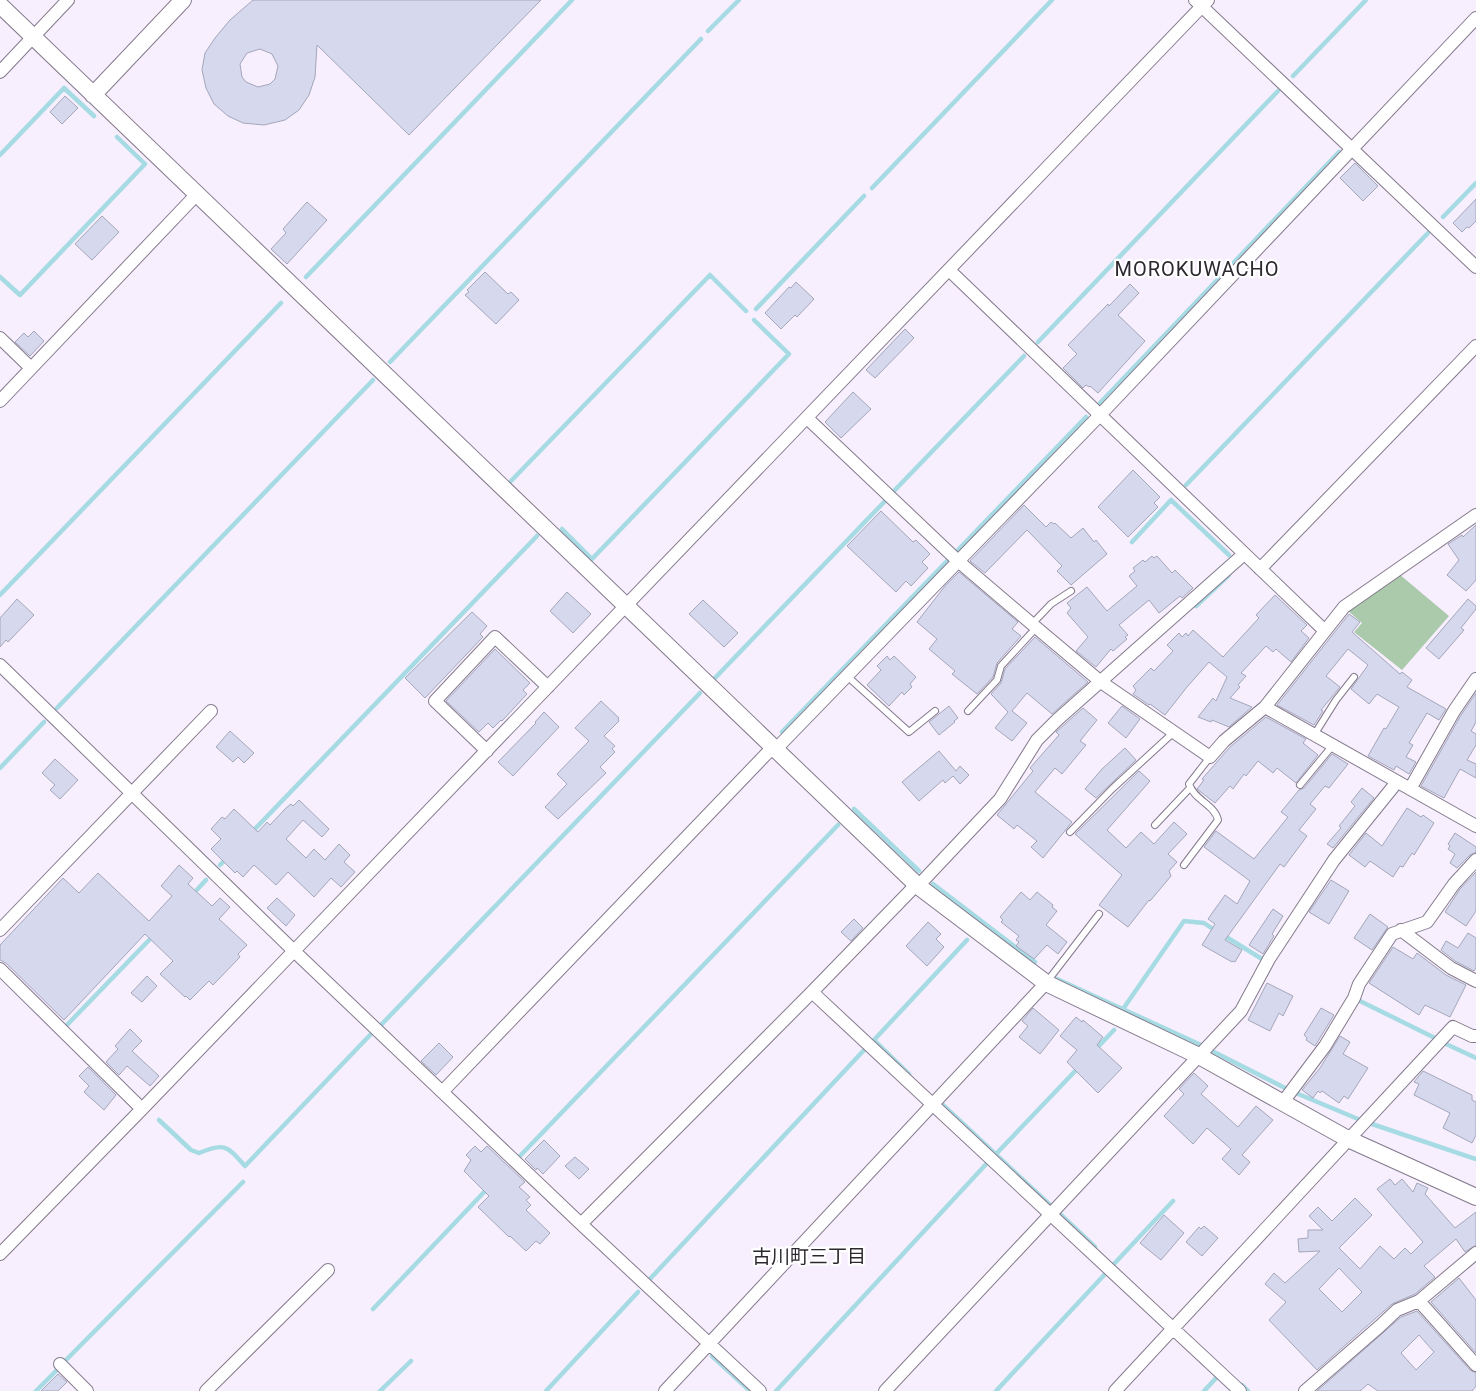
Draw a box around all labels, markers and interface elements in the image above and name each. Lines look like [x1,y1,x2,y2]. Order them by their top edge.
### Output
district label: MOROKUWACHO [1114,257,1280,281]
district label: 古川町三丁目 [752,1245,866,1268]

